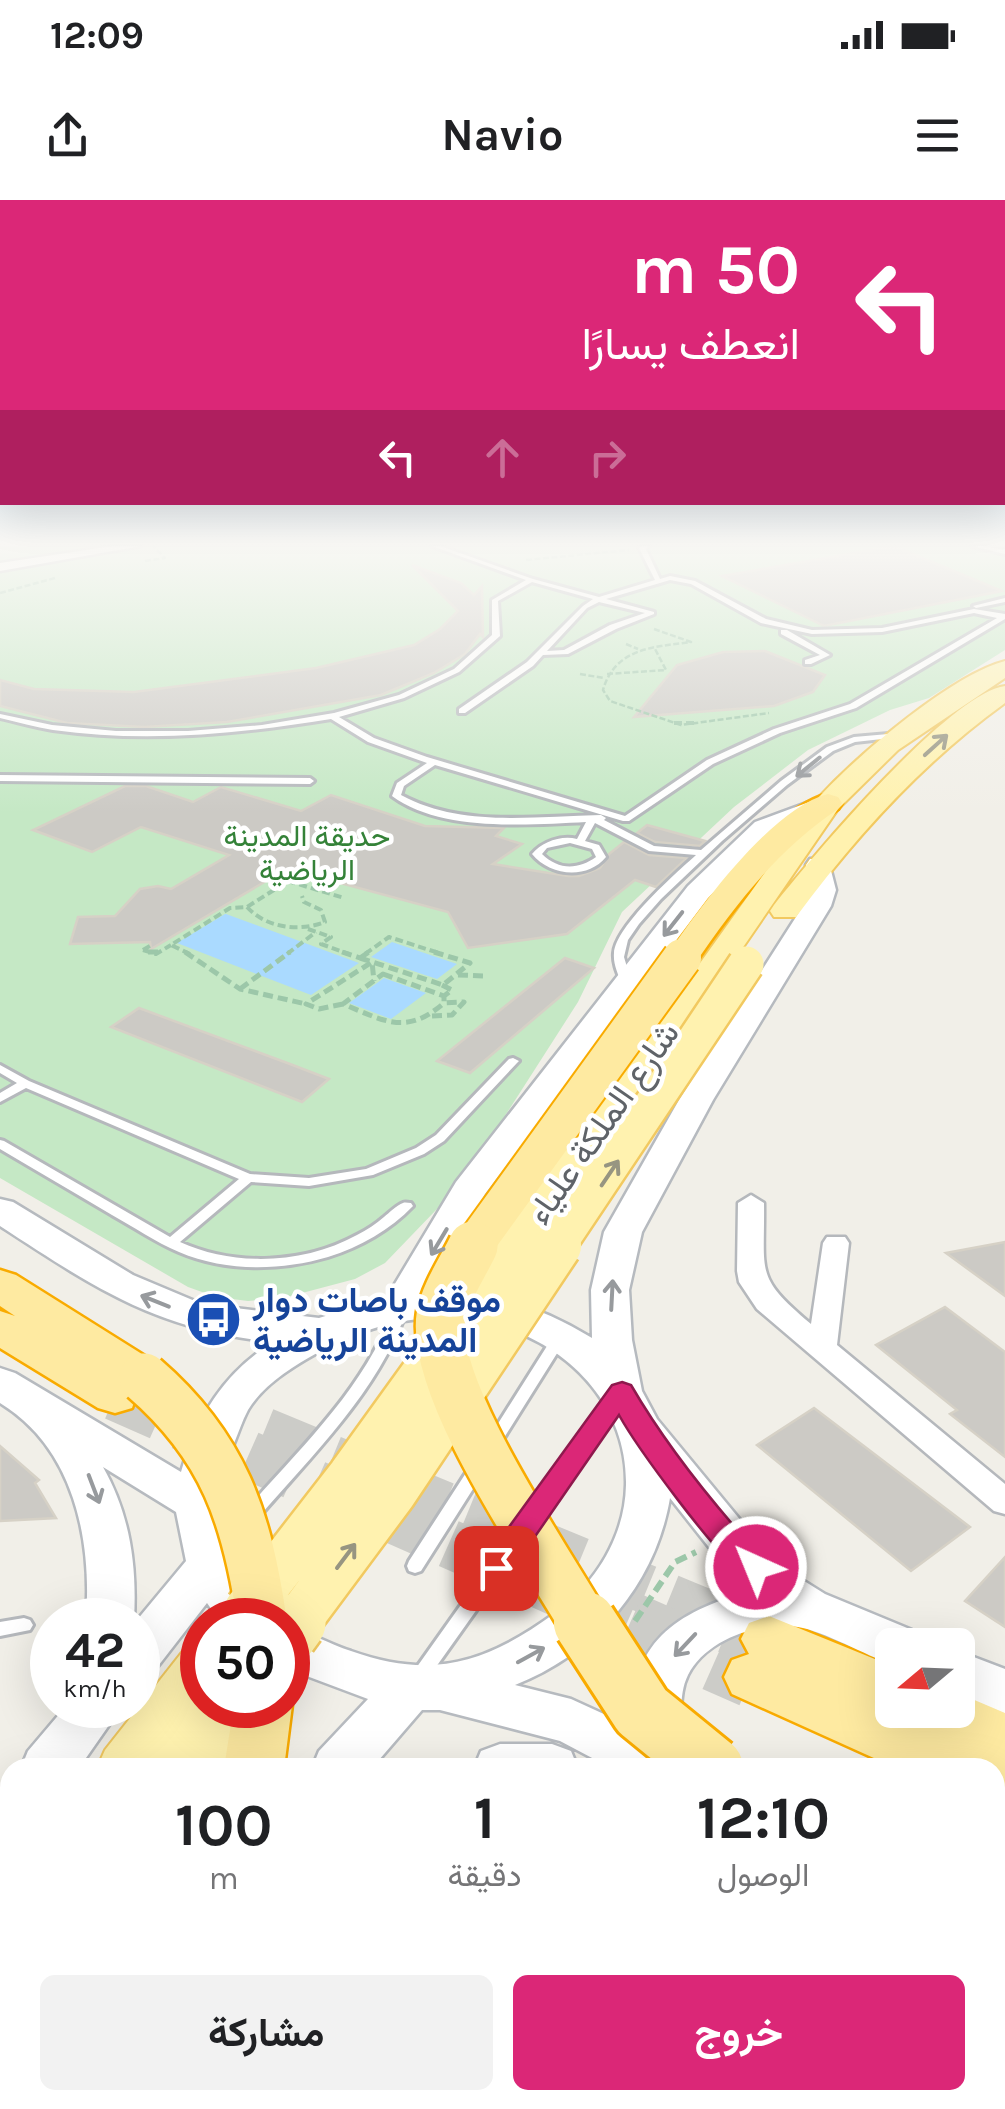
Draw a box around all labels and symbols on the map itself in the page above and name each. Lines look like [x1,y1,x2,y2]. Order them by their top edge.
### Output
one-way arrow [923,734,948,757]
one-way arrow [795,756,821,778]
park label: حديقة المدينة الرياضية [224,818,390,888]
one-way arrow [662,911,684,937]
street label: شارع الملكة علياء [518,1014,690,1234]
one-way arrow [599,1159,620,1187]
one-way arrow [429,1227,449,1256]
place label: موقف باصات دوار المدينة الرياضية [252,1280,501,1362]
one-way arrow [603,1280,622,1312]
one-way arrow [140,1290,171,1308]
bus stop icon: موقف باصات دوار المدينة الرياضية [184,1290,244,1350]
one-way arrow [86,1473,104,1504]
position arrow [704,1515,808,1619]
pin [454,1526,539,1611]
one-way arrow [336,1543,357,1570]
speed limit sign: 50 [180,1598,310,1728]
north arrow [875,1628,975,1728]
one-way arrow [673,1631,697,1657]
one-way arrow [516,1644,545,1664]

